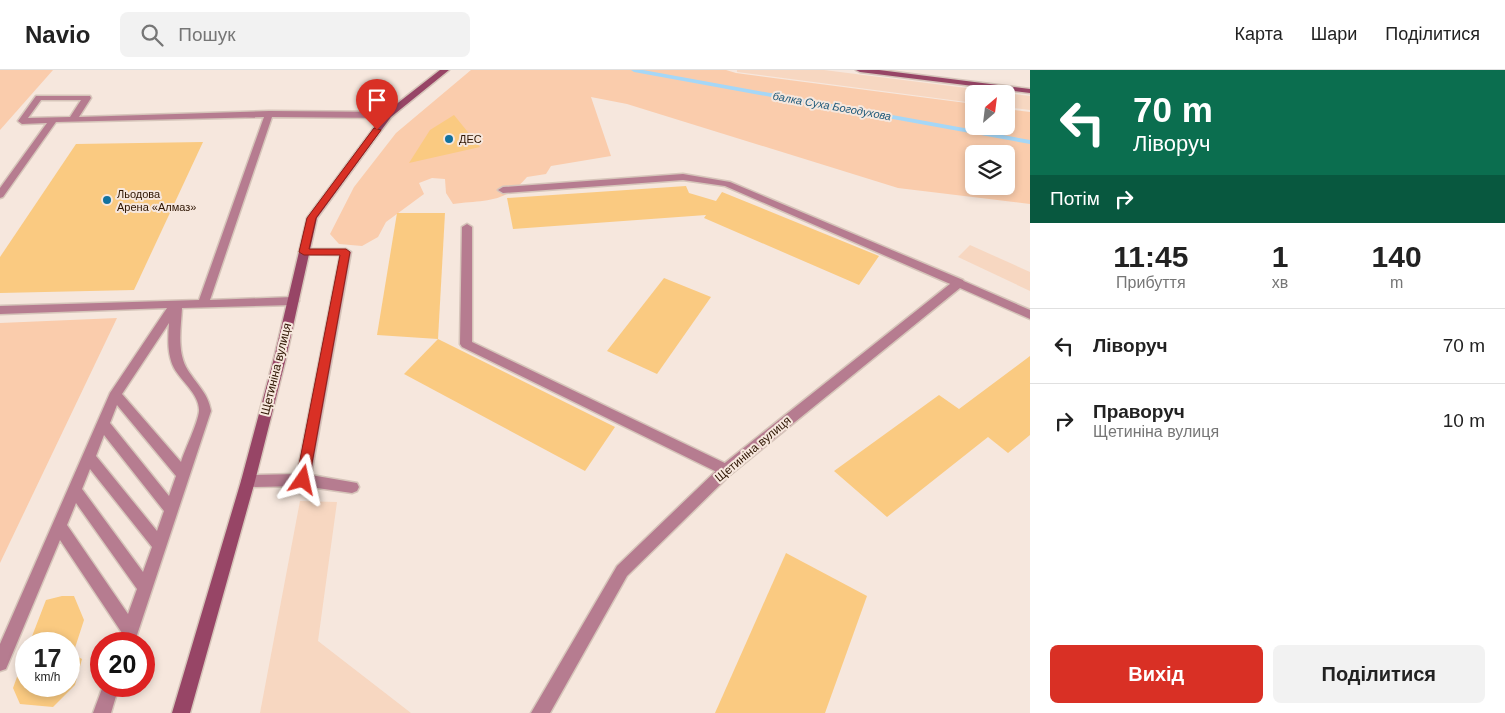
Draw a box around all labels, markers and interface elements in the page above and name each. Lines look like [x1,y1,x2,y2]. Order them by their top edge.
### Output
search box [120,12,470,57]
text: Navio [25,21,90,48]
icon: search [138,21,166,49]
text: Пошук [178,24,236,45]
text: Карта [1235,24,1283,44]
text: Шари [1311,24,1357,44]
text: Поділитися [1385,24,1480,44]
pin [356,79,398,130]
north arrow [965,85,1015,135]
map controls [965,85,1015,195]
icon: arrive [363,86,391,114]
water label: балка Суха Богодухова [772,90,892,122]
icon: left [1050,90,1115,155]
text: 70 m [1133,90,1213,129]
text: Ліворуч [1133,131,1210,156]
marker: ДЕС [443,133,455,145]
place label: ДЕС [459,133,482,145]
button: layers [965,145,1015,195]
icon: right [1110,185,1138,213]
place label: Льодова Арена «Алмаз» [117,188,196,213]
text: Потім [1050,188,1100,209]
marker: Льодова Арена «Алмаз» [101,194,113,206]
text: 11:45 [1113,240,1188,273]
text: 1 [1272,240,1288,273]
text: 140 [1372,240,1422,273]
text: Прибуття [1116,274,1186,291]
text: хв [1272,274,1288,291]
text: m [1390,274,1403,291]
street label: Щетиніна вулиця [258,321,294,417]
icon: left [1050,332,1078,360]
text: Ліворуч [1093,335,1168,356]
text: 70 m [1443,335,1485,356]
text: Праворуч [1093,401,1185,422]
icon: right [1050,407,1078,435]
text: 10 m [1443,410,1485,431]
street label: Щетиніна вулиця [712,413,794,485]
text: Щетиніна вулиця [1093,423,1219,440]
position arrow [276,453,328,505]
speed limit sign: 20 [90,632,155,697]
text: 17 [34,644,61,672]
button: Вихід [1050,645,1263,703]
button: Поділитися [1273,645,1485,703]
text: km/h [34,670,61,684]

